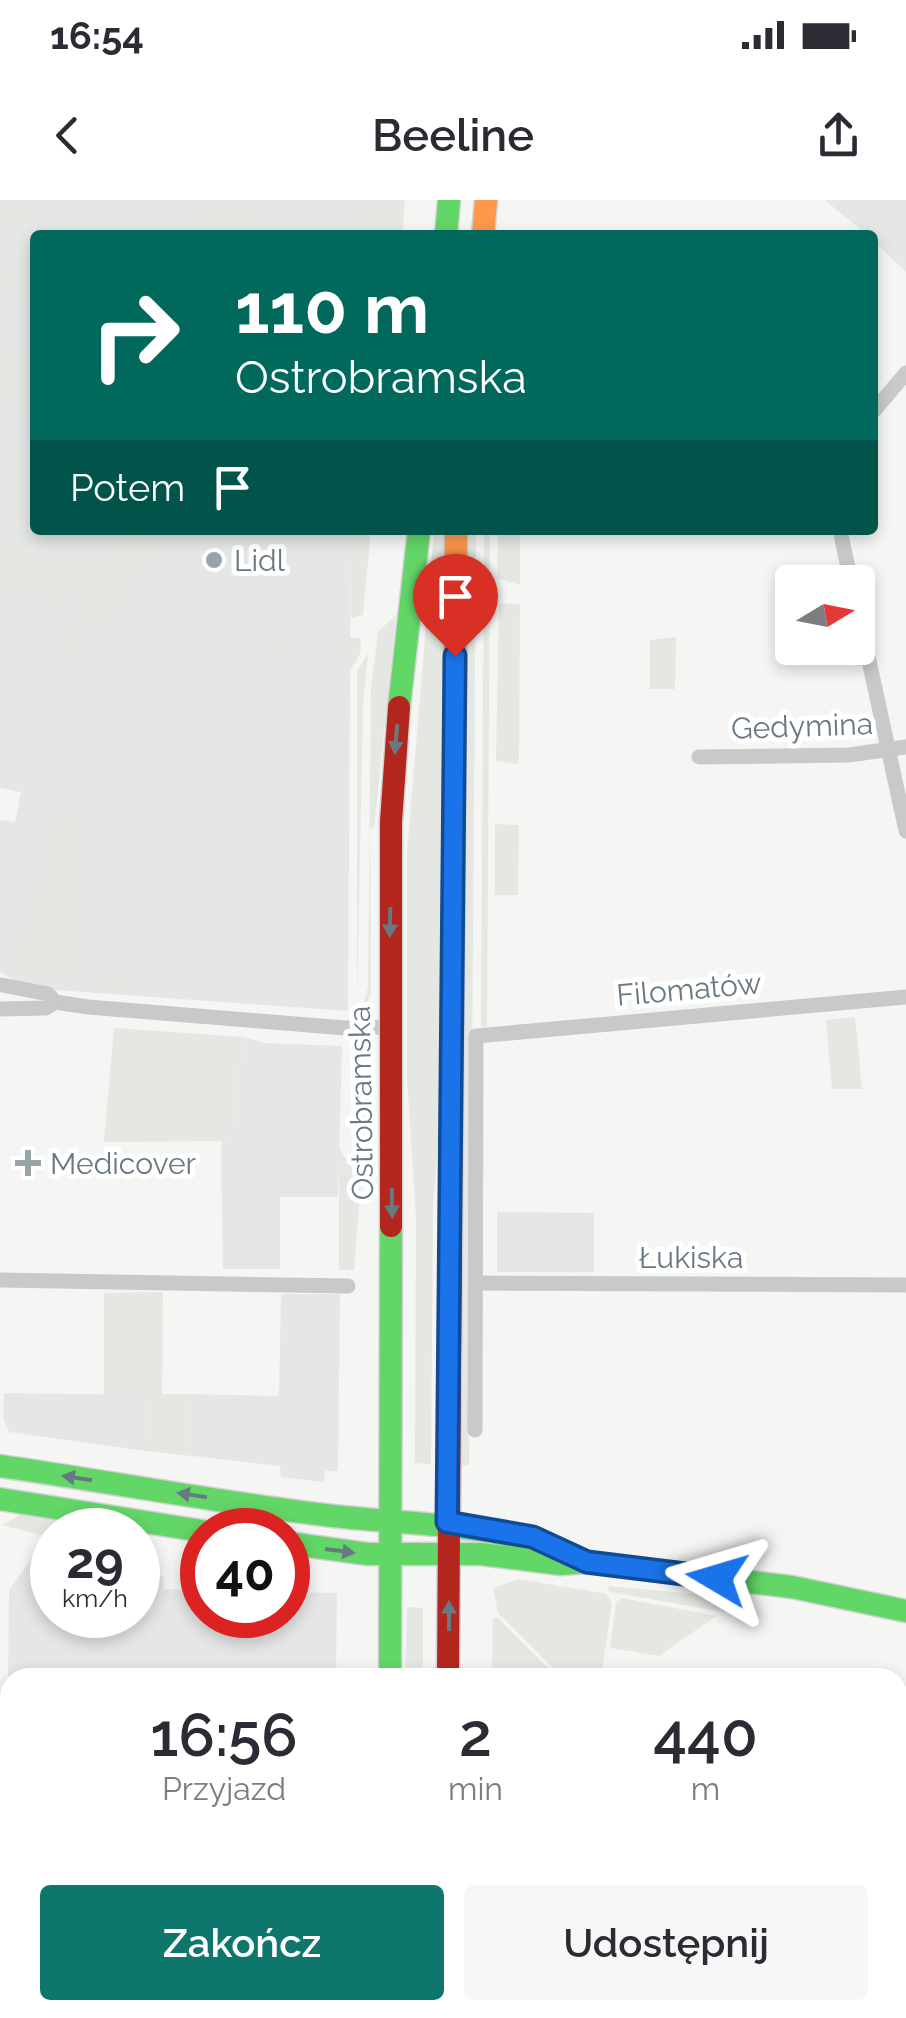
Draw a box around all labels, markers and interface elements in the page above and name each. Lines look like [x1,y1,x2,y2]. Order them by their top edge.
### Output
text: 16:54 [50,13,144,58]
icon: back [40,108,95,163]
icon: share [811,108,866,163]
text: Beeline [372,109,534,162]
text: 110 m [235,267,429,349]
icon: right [70,270,200,400]
text: Ostrobramska [235,351,527,404]
icon: arrive [205,460,260,515]
text: Potem [70,465,185,510]
place label: Lidl [234,543,286,578]
marker: Lidl [203,549,225,571]
pin [413,554,498,657]
north arrow [775,565,875,665]
map controls [775,565,875,665]
icon: arrive [428,569,483,624]
street label: Gedymina [730,706,874,746]
one-way arrow [387,724,403,756]
one-way arrow [382,907,398,939]
street label: Filomatów [615,965,763,1013]
street label: Ostrobramska [342,1005,380,1201]
place label: Medicover [50,1146,197,1181]
marker: Medicover [15,1150,41,1176]
one-way arrow [384,1188,400,1220]
street label: Łukiska [639,1240,743,1275]
one-way arrow [61,1469,92,1485]
one-way arrow [176,1487,207,1502]
speed limit sign: 40 [180,1508,310,1638]
position arrow [665,1526,769,1630]
text: 29 [66,1531,124,1590]
one-way arrow [324,1543,356,1559]
text: km/h [62,1583,128,1613]
one-way arrow [441,1599,457,1631]
text: 16:56 [150,1700,298,1770]
text: 2 [459,1700,492,1770]
text: 440 [653,1700,758,1770]
text: Przyjazd [162,1770,286,1807]
text: min [448,1770,503,1807]
text: m [691,1770,720,1807]
button: Zakończ [40,1885,444,2000]
button: Udostępnij [464,1885,868,2000]

